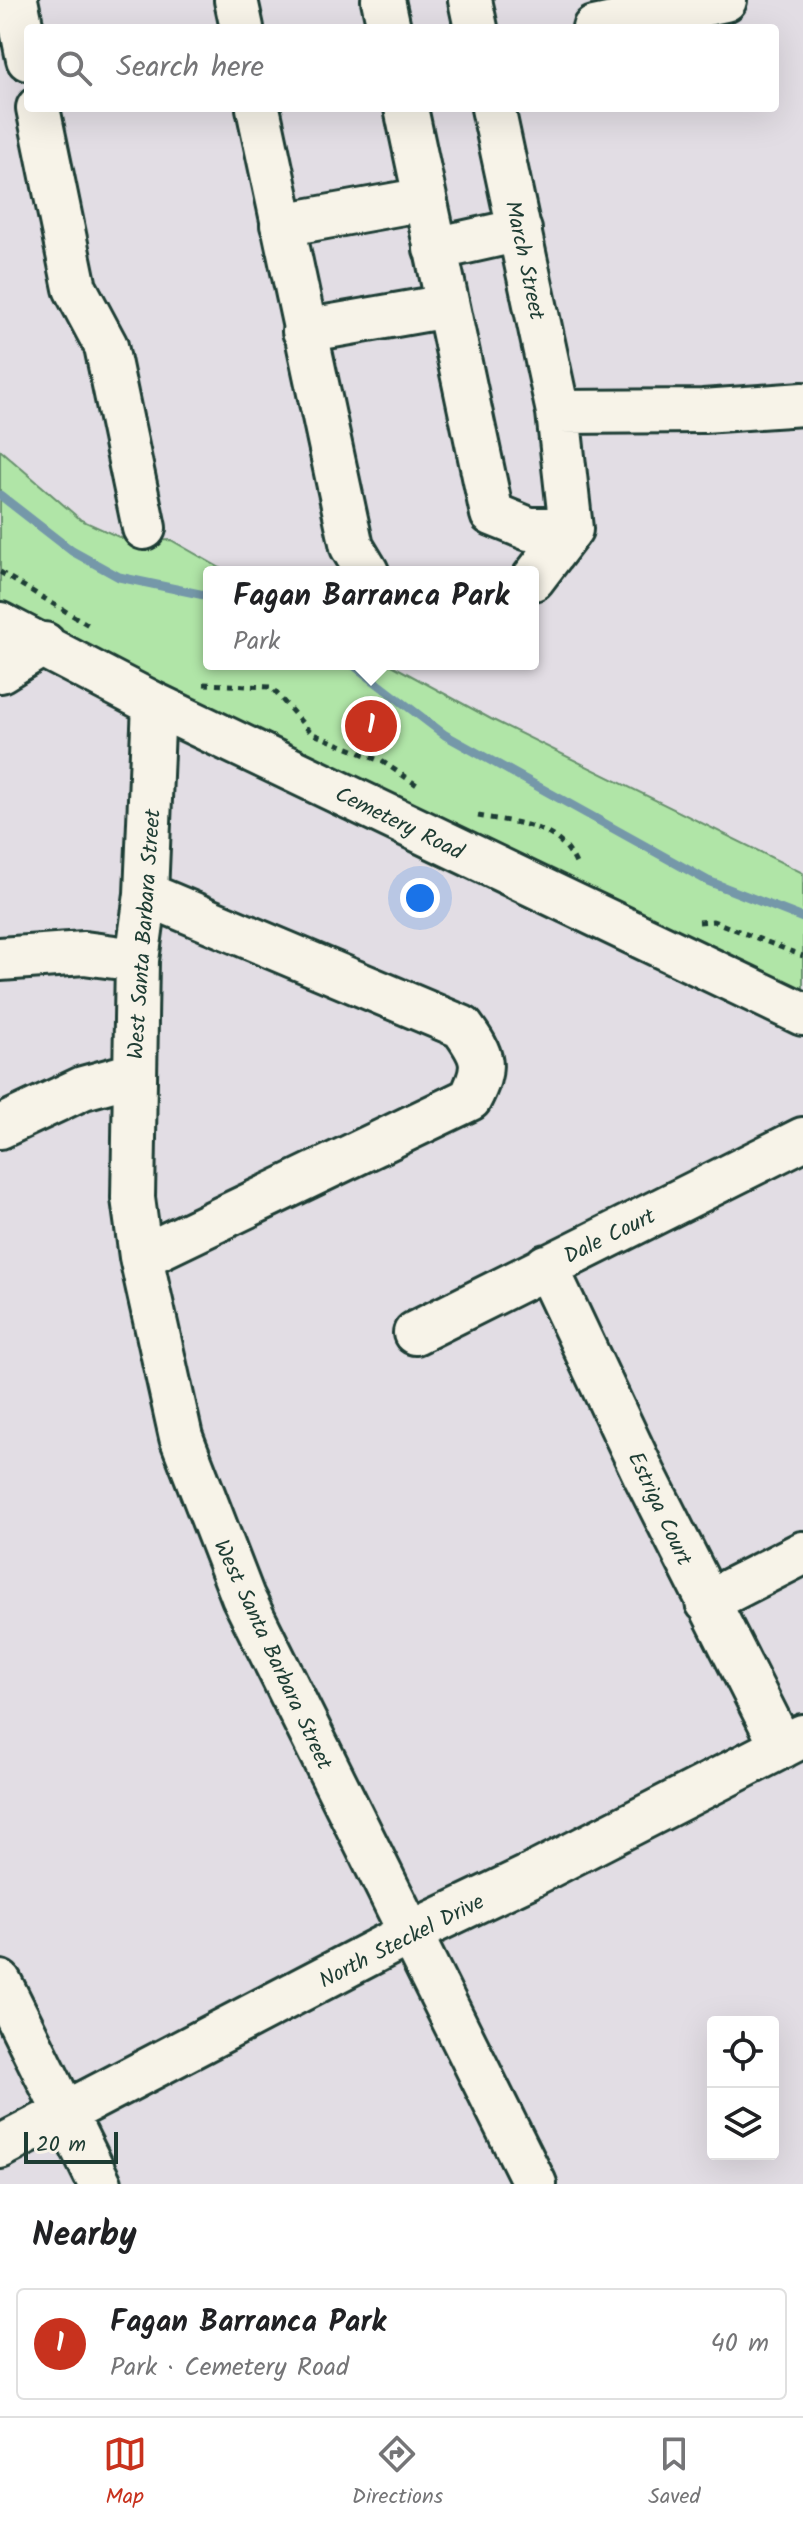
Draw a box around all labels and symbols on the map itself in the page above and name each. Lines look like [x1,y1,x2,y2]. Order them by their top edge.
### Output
street label: March Street [494,198,553,324]
pin: 1 [345,696,397,756]
street label: Cemetery Road [329,778,470,871]
street label: West Santa Barbara Street [119,807,172,1061]
your location [400,878,440,918]
street label: Dale Court [558,1200,662,1274]
street label: Estriga Court [617,1446,701,1572]
street label: West Santa Barbara Street [203,1534,341,1777]
street label: North Steckel Drive [313,1885,491,1999]
scale bar [24,2128,118,2164]

